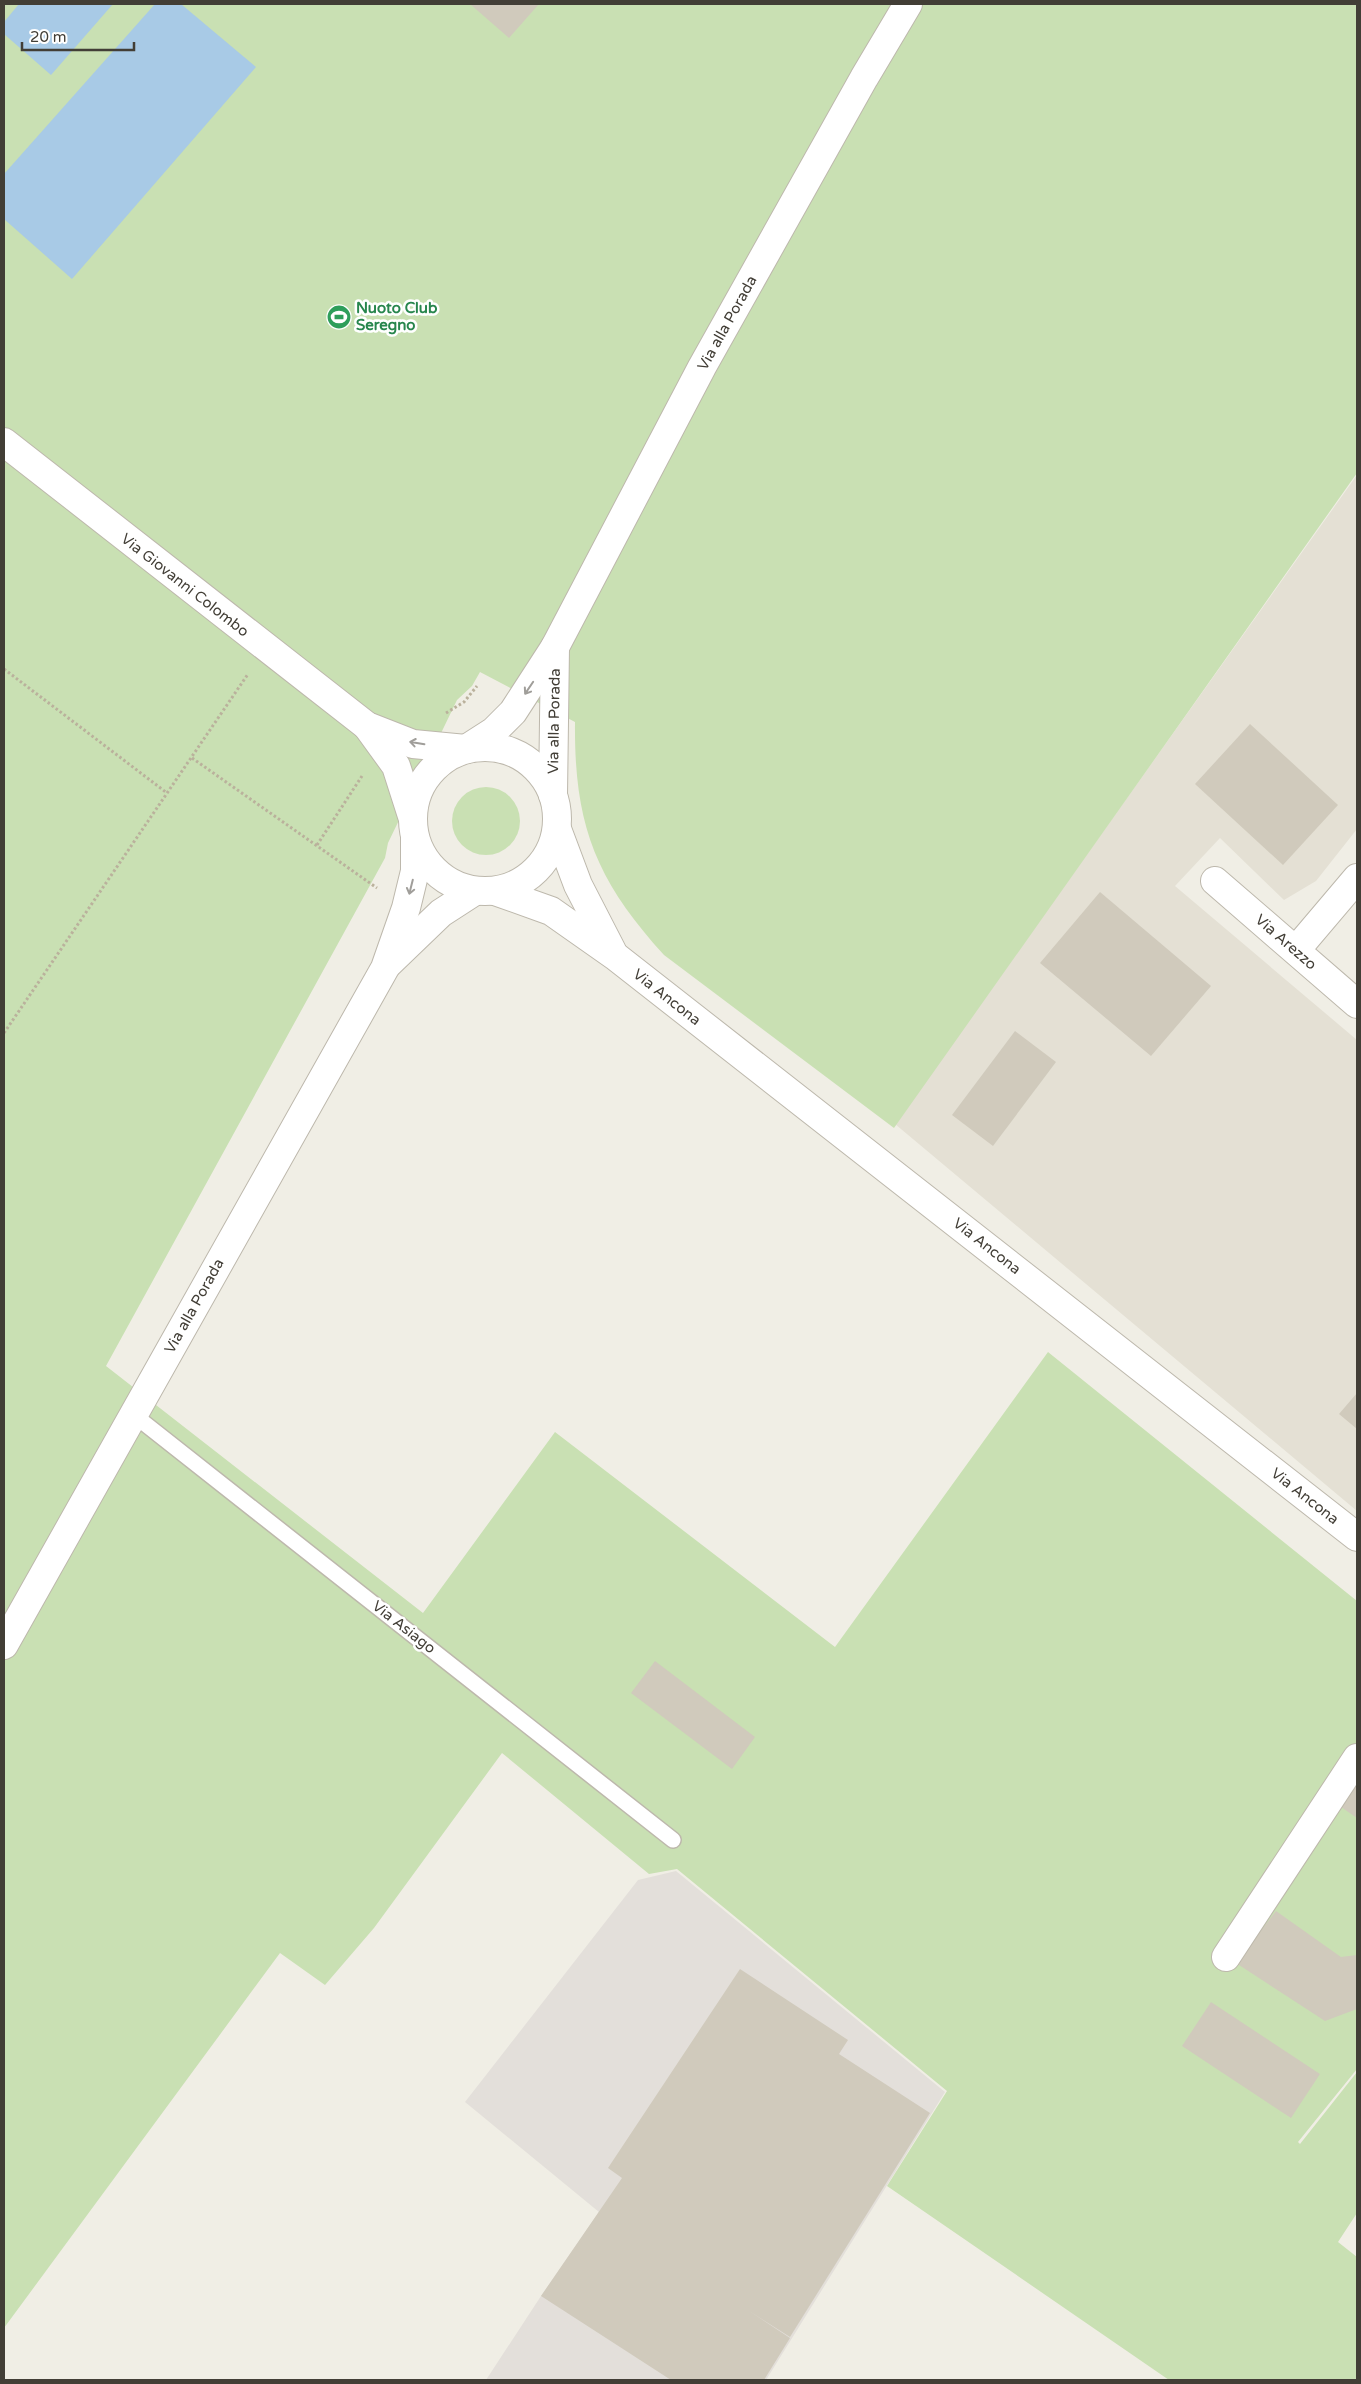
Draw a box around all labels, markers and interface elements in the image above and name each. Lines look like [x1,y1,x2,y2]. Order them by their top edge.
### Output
scale bar [22,20,135,52]
text: 20 m [30,28,67,46]
street label: Via alla Porada [694,272,760,374]
place label: Nuoto Club Seregno [356,299,438,335]
sports icon: Nuoto Club Seregno [326,304,352,330]
street label: Via Giovanni Colombo [118,530,252,640]
street label: Via alla Porada [544,668,564,774]
one-way arrow [523,681,534,695]
one-way arrow [410,738,426,748]
one-way arrow [406,878,415,894]
street label: Via Arezzo [1252,910,1320,974]
street label: Via Ancona [629,965,705,1029]
street label: Via Ancona [949,1214,1025,1278]
street label: Via alla Porada [161,1255,227,1357]
street label: Via Ancona [1267,1464,1343,1528]
street label: Via Asiago [369,1597,439,1657]

